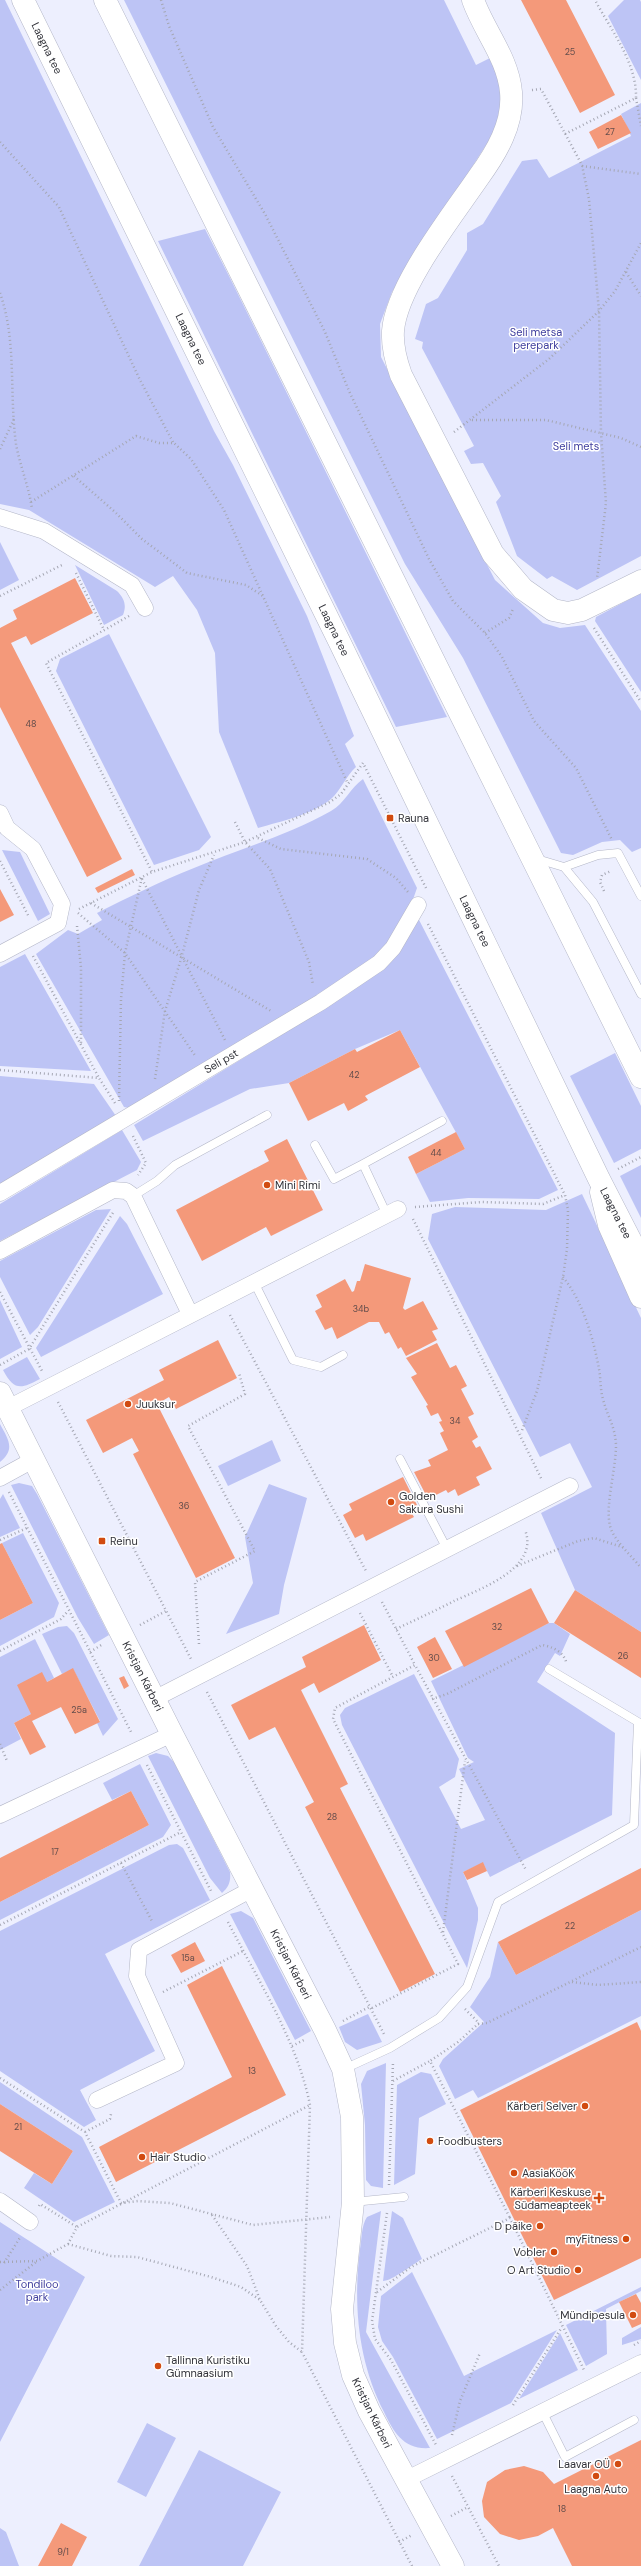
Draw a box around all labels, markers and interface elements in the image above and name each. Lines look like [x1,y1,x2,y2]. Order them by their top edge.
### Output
street label: Laagna tee [28,20,66,76]
house number: 25 [565,46,575,58]
house number: 27 [605,126,615,138]
street label: Laagna tee [172,311,210,367]
park label: Seli metsa perepark [510,325,562,352]
park label: Seli mets [553,439,599,453]
street label: Laagna tee [315,602,353,658]
house number: 48 [26,718,36,730]
place label: Rauna [398,811,429,825]
marker: Rauna [385,813,395,823]
street label: Laagna tee [456,893,494,949]
street label: Seli pst [201,1046,241,1076]
house number: 42 [349,1069,359,1081]
house number: 44 [431,1147,442,1159]
place label: Mini Rimi [275,1178,320,1192]
marker: Mini Rimi [262,1180,272,1190]
street label: Laagna tee [597,1185,635,1241]
house number: 34b [353,1303,370,1315]
place label: Juuksur [136,1397,175,1411]
marker: Juuksur [123,1399,133,1409]
house number: 34 [450,1415,461,1427]
place label: Golden Sakura Sushi [399,1489,463,1516]
marker: Golden Sakura Sushi [386,1497,396,1507]
house number: 36 [179,1500,190,1512]
place label: Reinu [110,1534,138,1548]
marker: Reinu [97,1536,107,1546]
house number: 32 [492,1621,502,1633]
street label: Kristjan Kärberi [119,1639,167,1713]
house number: 26 [618,1650,629,1662]
house number: 30 [428,1652,440,1664]
house number: 25a [71,1704,87,1716]
house number: 28 [327,1811,337,1823]
house number: 17 [51,1846,59,1858]
house number: 22 [565,1920,575,1932]
street label: Kristjan Kärberi [267,1927,315,2001]
house number: 15a [181,1952,195,1964]
house number: 13 [248,2065,256,2077]
place label: Kärberi Selver [507,2099,577,2113]
marker: Kärberi Selver [580,2101,590,2111]
house number: 21 [14,2121,22,2133]
place label: Foodbusters [438,2134,502,2148]
marker: Foodbusters [425,2136,435,2146]
place label: Hair Studio [150,2150,206,2164]
marker: Hair Studio [137,2152,147,2162]
place label: AasiaKööK [522,2166,575,2180]
marker: AasiaKööK [509,2168,519,2178]
place label: Kärberi Keskuse Südameapteek [511,2185,591,2212]
marker: Kärberi Keskuse Südameapteek [594,2193,604,2203]
place label: D päike [495,2219,532,2233]
marker: D päike [535,2221,545,2231]
place label: myFitness [566,2232,618,2246]
marker: myFitness [621,2234,631,2244]
place label: Vobler [513,2245,546,2259]
marker: Vobler [549,2247,559,2257]
place label: O Art Studio [507,2263,570,2277]
marker: O Art Studio [573,2265,583,2275]
park label: Tondiloo park [15,2277,59,2304]
place label: Mündipesula [560,2308,625,2322]
marker: Mündipesula [628,2310,638,2320]
place label: Tallinna Kuristiku Gümnaasium [166,2353,250,2380]
marker: Tallinna Kuristiku Gümnaasium [153,2361,163,2371]
street label: Kristjan Kärberi [349,2375,395,2451]
place label: Laavar OÜ [558,2457,610,2471]
marker: Laavar OÜ [613,2459,623,2469]
marker: Laagna Auto [591,2471,601,2481]
place label: Laagna Auto [564,2482,628,2496]
house number: 18 [558,2503,566,2515]
house number: 9/1 [57,2546,69,2558]

